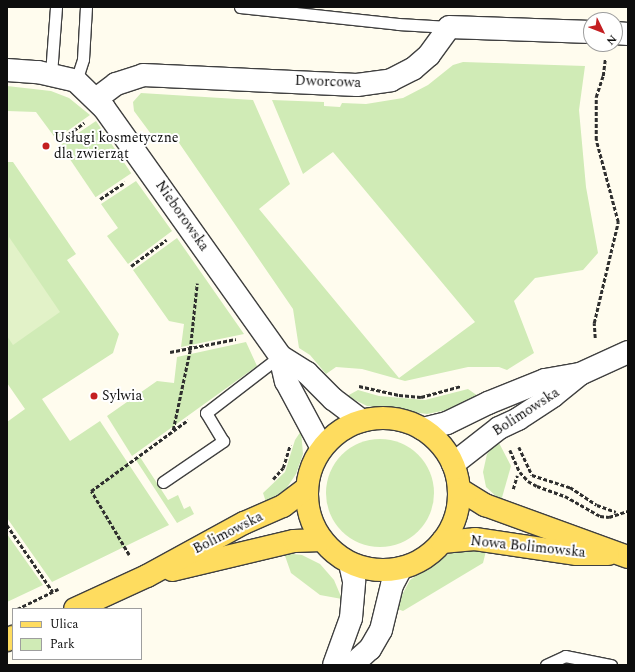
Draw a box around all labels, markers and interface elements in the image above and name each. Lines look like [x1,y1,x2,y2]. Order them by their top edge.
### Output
north arrow [583,12,623,52]
text: N [602,31,621,49]
street label: Dworcowa [295,72,361,92]
place label: Usługi kosmetyczne dla zwierząt [54,130,179,162]
marker: Usługi kosmetyczne dla zwierząt [41,141,51,151]
street label: Nieborowska [152,178,212,254]
street label: Bolimowska [490,384,562,440]
place label: Sylwia [102,388,142,404]
marker: Sylwia [89,391,99,401]
street label: Bolimowska [190,508,266,558]
street label: Nowa Bolimowska [470,533,586,561]
legend [12,608,142,660]
text: Ulica [50,615,79,634]
text: Park [50,635,75,654]

